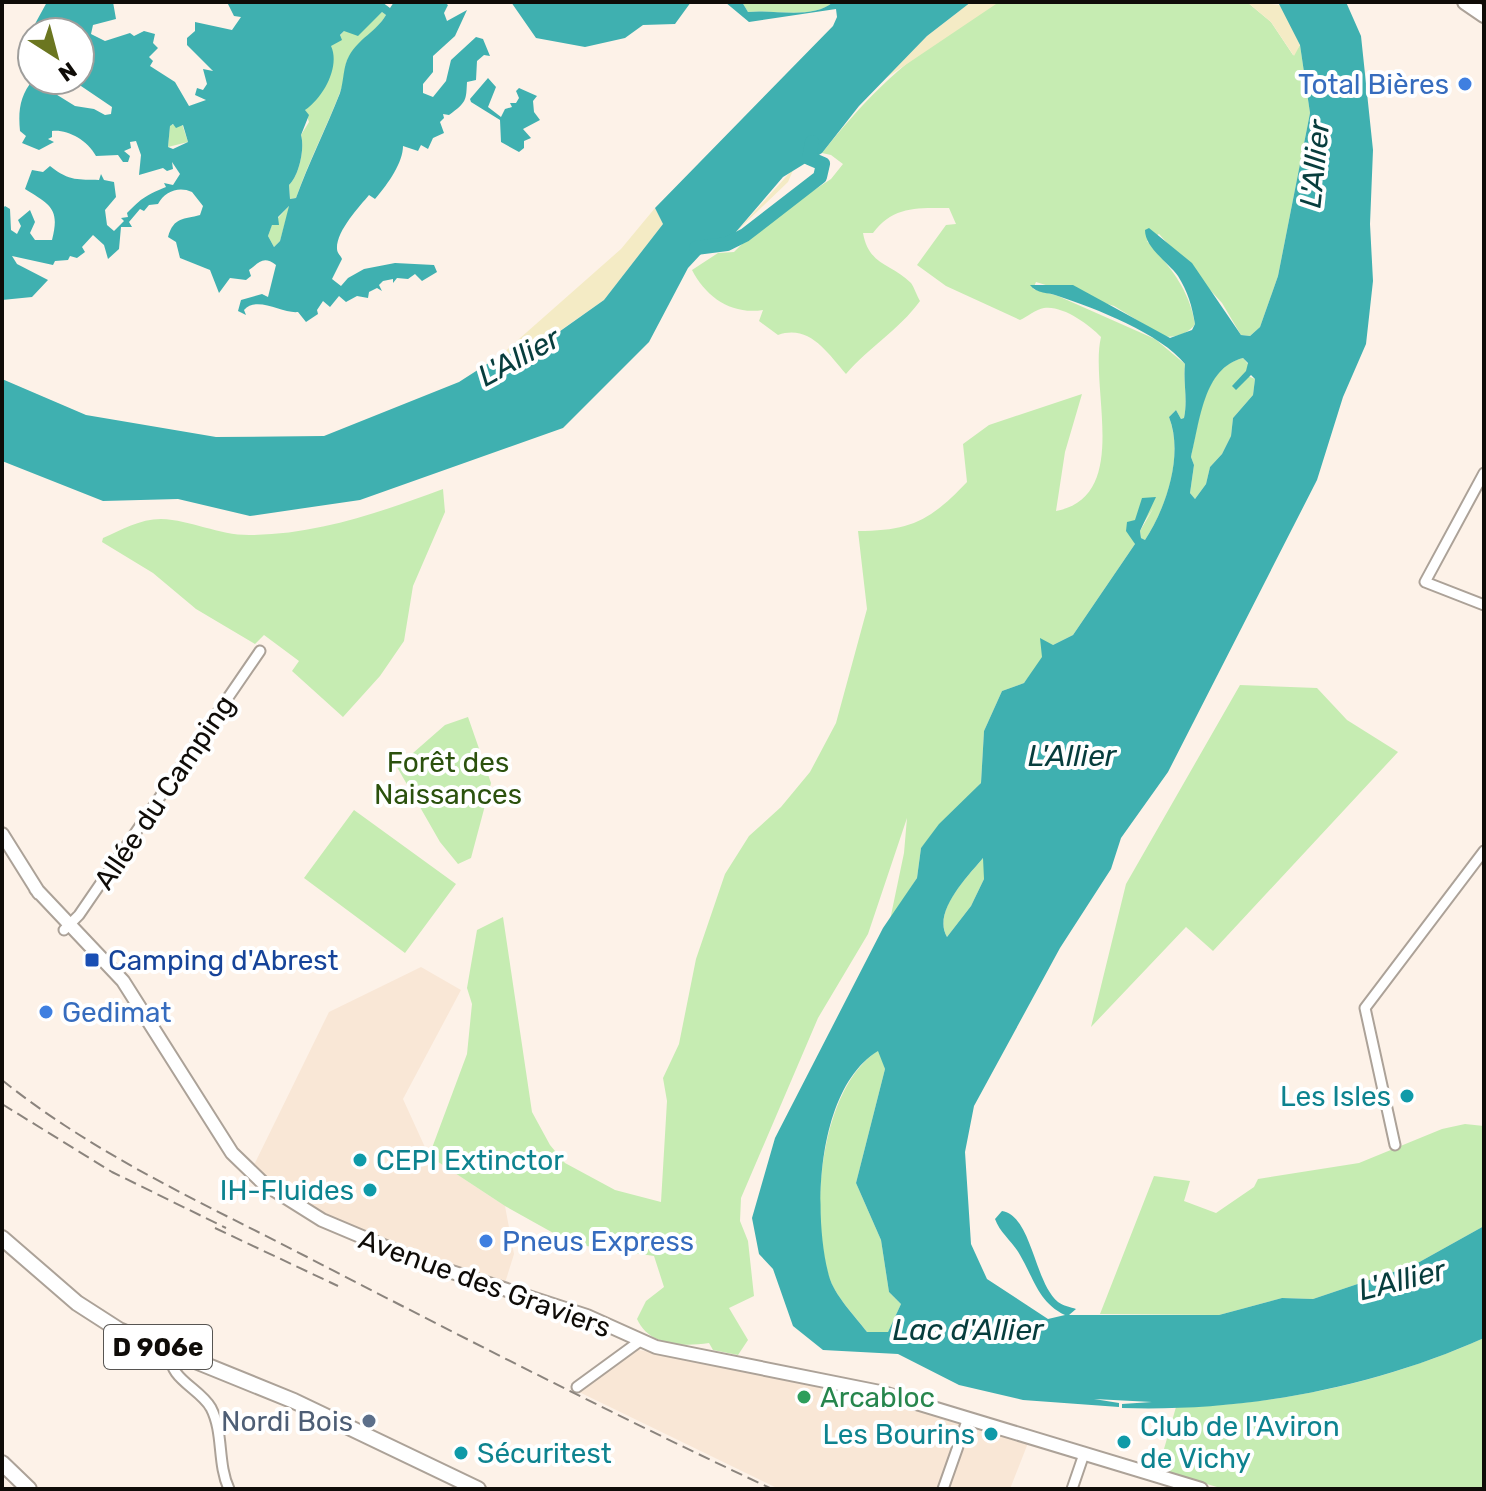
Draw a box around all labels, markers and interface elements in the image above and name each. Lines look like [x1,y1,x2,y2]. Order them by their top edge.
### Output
north arrow [16,16,96,96]
text: N [53,56,82,87]
place label: Total Bières [1298,68,1449,101]
marker: Total Bières [1456,75,1474,93]
water label: L'Allier [1292,117,1338,210]
water label: L'Allier [472,319,568,394]
street label: Allée du Camping [87,689,242,896]
water label: L'Allier [1028,738,1118,774]
park label: Forêt des Naissances [374,746,522,811]
place label: Camping d'Abrest [108,944,339,977]
marker: Camping d'Abrest [83,951,101,969]
place label: Gedimat [62,996,171,1029]
marker: Gedimat [37,1003,55,1021]
place label: Les Isles [1280,1080,1391,1113]
marker: Les Isles [1398,1087,1416,1105]
place label: CEPI Extinctor [376,1144,564,1177]
marker: CEPI Extinctor [351,1151,369,1169]
place label: IH-Fluides [220,1174,354,1207]
marker: IH-Fluides [361,1181,379,1199]
street label: Avenue des Graviers [354,1222,615,1344]
place label: Pneus Express [502,1225,694,1258]
marker: Pneus Express [477,1232,495,1250]
water label: L'Allier [1355,1251,1451,1308]
water label: Lac d'Allier [893,1312,1045,1348]
road number: D 906e [104,1325,212,1369]
place label: Arcabloc [820,1381,935,1414]
marker: Arcabloc [795,1388,813,1406]
place label: Nordi Bois [221,1405,353,1438]
place label: Club de l'Aviron de Vichy [1140,1410,1340,1475]
marker: Nordi Bois [360,1412,378,1430]
place label: Les Bourins [822,1418,975,1451]
marker: Les Bourins [982,1425,1000,1443]
marker: Club de l'Aviron de Vichy [1115,1433,1133,1451]
place label: Sécuritest [477,1437,612,1470]
marker: Sécuritest [452,1444,470,1462]

